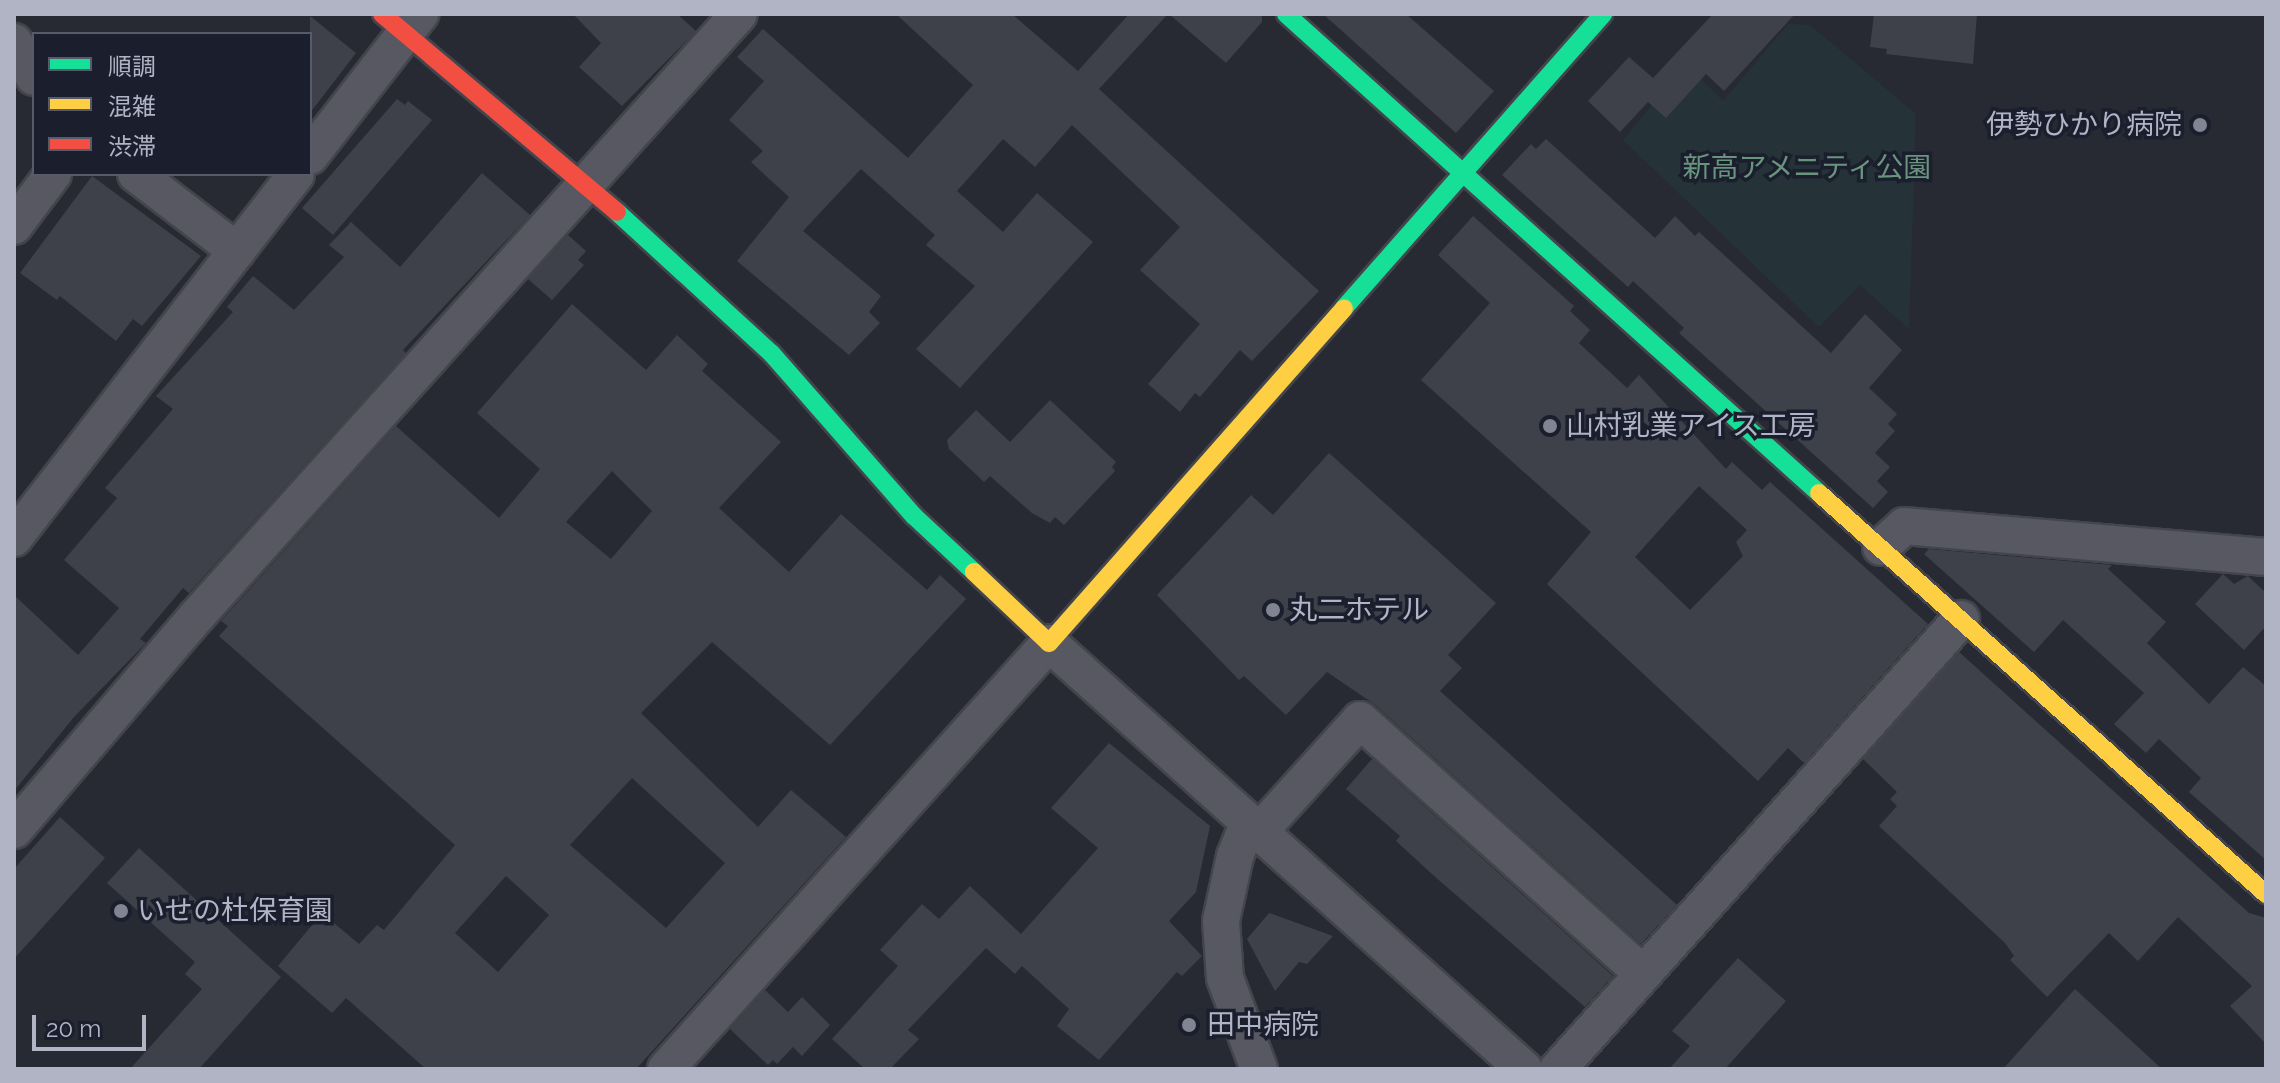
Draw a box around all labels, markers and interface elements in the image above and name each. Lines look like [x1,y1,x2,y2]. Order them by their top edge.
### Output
legend [32,32,312,176]
text: 順調 [108,52,156,81]
text: 混雑 [108,92,156,121]
place label: 伊勢ひかり病院 [1986,108,2182,142]
marker: 伊勢ひかり病院 [2189,114,2211,136]
text: 渋滞 [108,132,156,161]
park label: 新高アメニティ公園 [1681,151,1933,185]
place label: 山村乳業アイス工房 [1566,409,1818,443]
marker: 山村乳業アイス工房 [1541,417,1559,435]
place label: 丸二ホテル [1289,593,1429,627]
marker: 丸二ホテル [1264,601,1282,619]
place label: いせの杜保育園 [137,894,333,928]
marker: いせの杜保育園 [112,902,130,920]
scale bar [36,999,150,1049]
place label: 田中病院 [1207,1008,1319,1042]
text: 20 m [46,1014,101,1043]
marker: 田中病院 [1178,1014,1200,1036]

